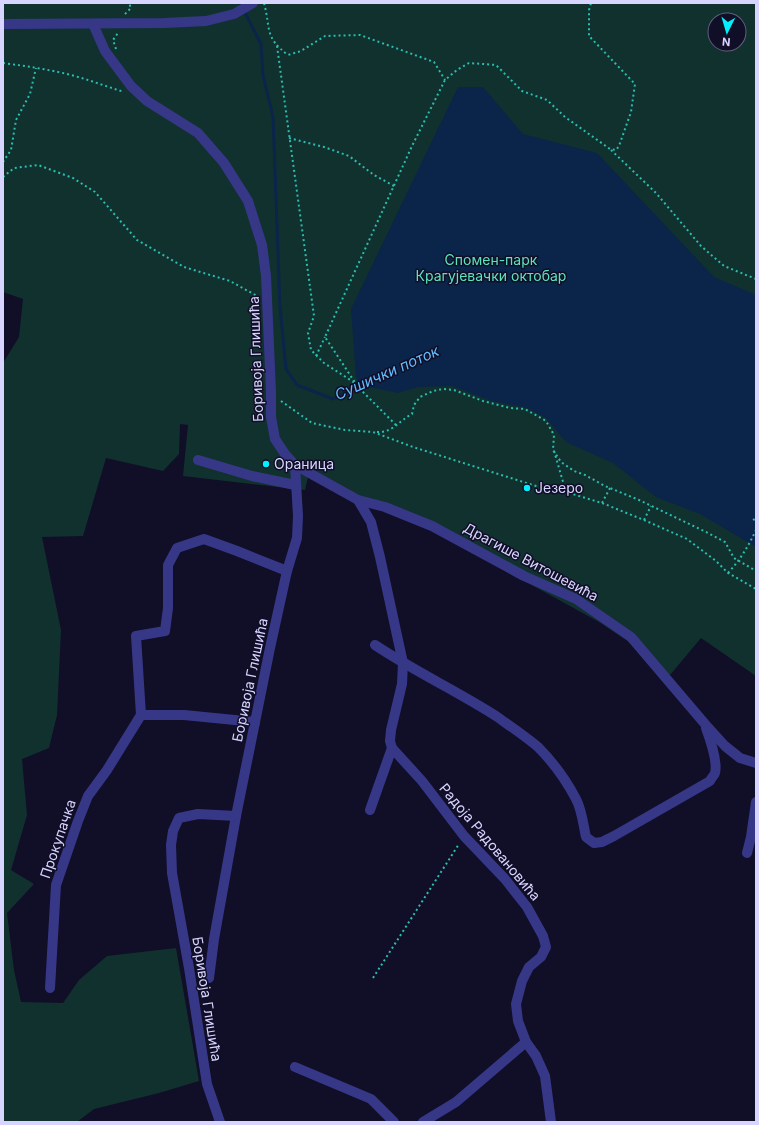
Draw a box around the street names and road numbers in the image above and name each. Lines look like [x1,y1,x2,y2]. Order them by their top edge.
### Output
street label: Боривоја Глишића [245,296,266,422]
street label: Драгише Витошевића [461,519,602,604]
street label: Боривоја Глишића [228,616,271,743]
street label: Радоја Радовановића [436,780,544,904]
street label: Прокупачка [36,797,79,881]
street label: Боривоја Глишића [189,935,226,1063]

